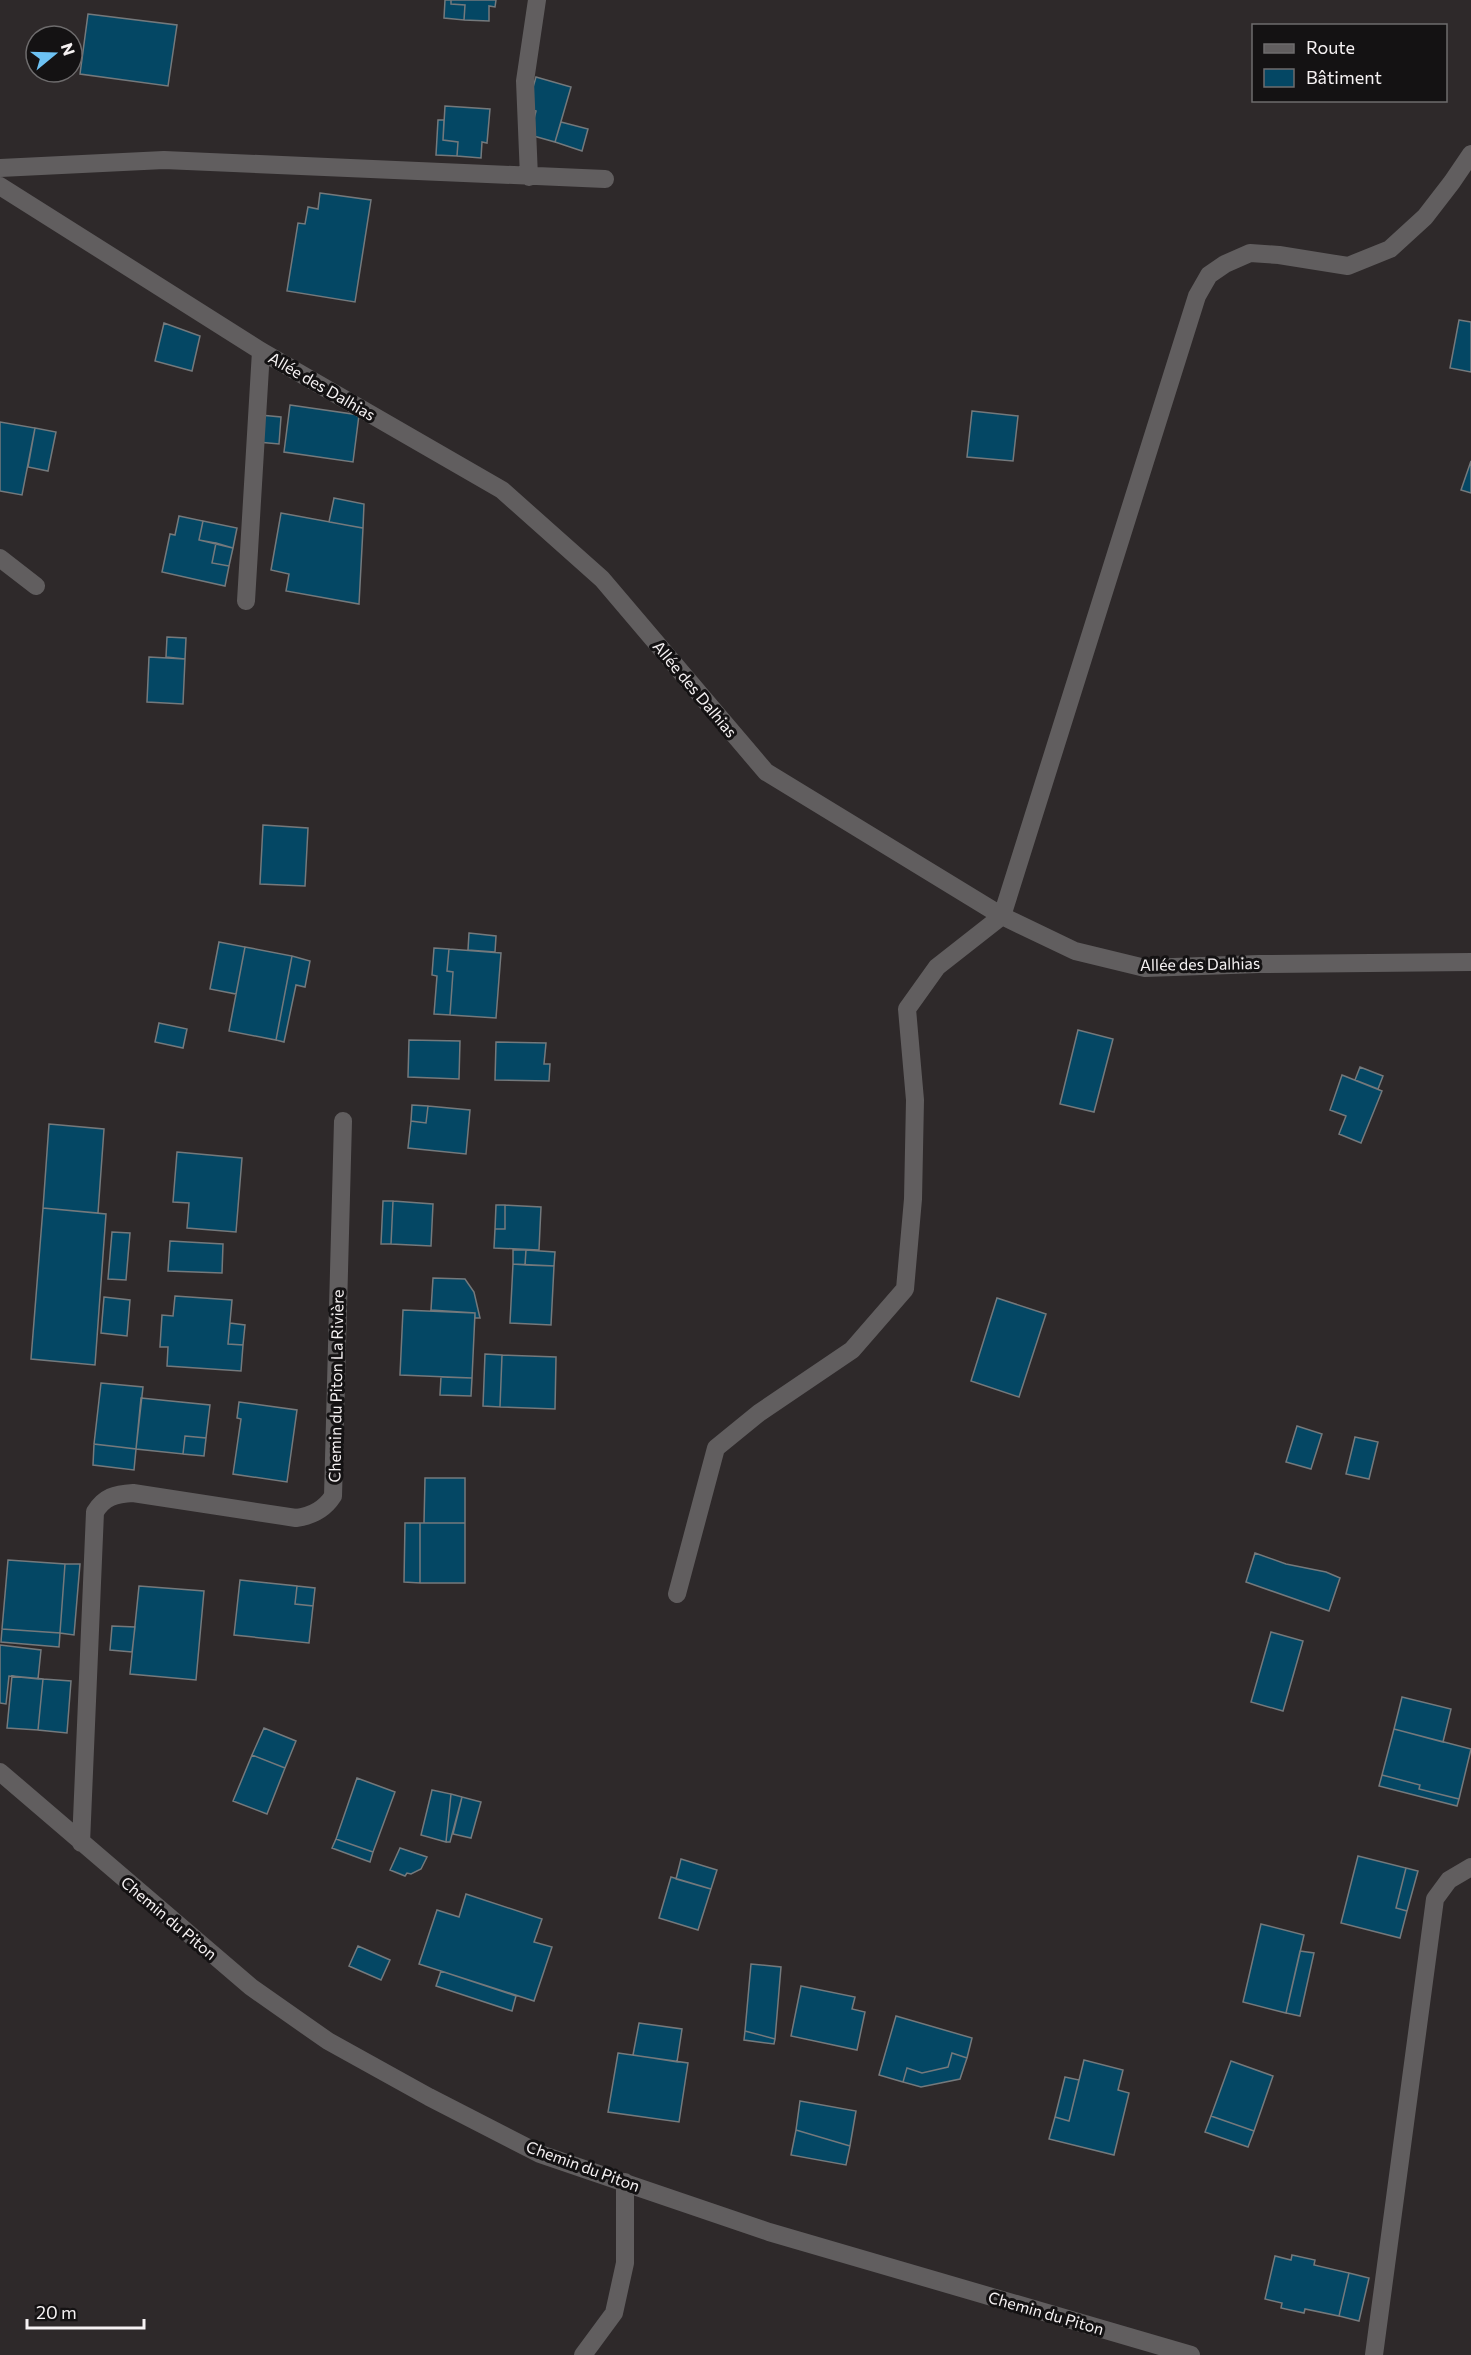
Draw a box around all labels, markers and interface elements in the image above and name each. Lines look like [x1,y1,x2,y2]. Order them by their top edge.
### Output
north arrow [24,24,84,84]
legend [1252,24,1447,102]
text: Route [1306,36,1355,58]
text: N [58,40,80,58]
text: Bâtiment [1306,66,1382,88]
street label: Allée des Dalhias [265,347,379,424]
street label: Allée des Dalhias [649,637,741,741]
street label: Allée des Dalhias [1140,953,1260,974]
street label: Chemin du Piton La Rivière [324,1289,347,1483]
street label: Chemin du Piton [117,1872,221,1963]
street label: Chemin du Piton [524,2136,643,2195]
street label: Chemin du Piton [986,2287,1106,2338]
scale bar [27,2292,144,2330]
text: 20 m [36,2301,77,2323]

